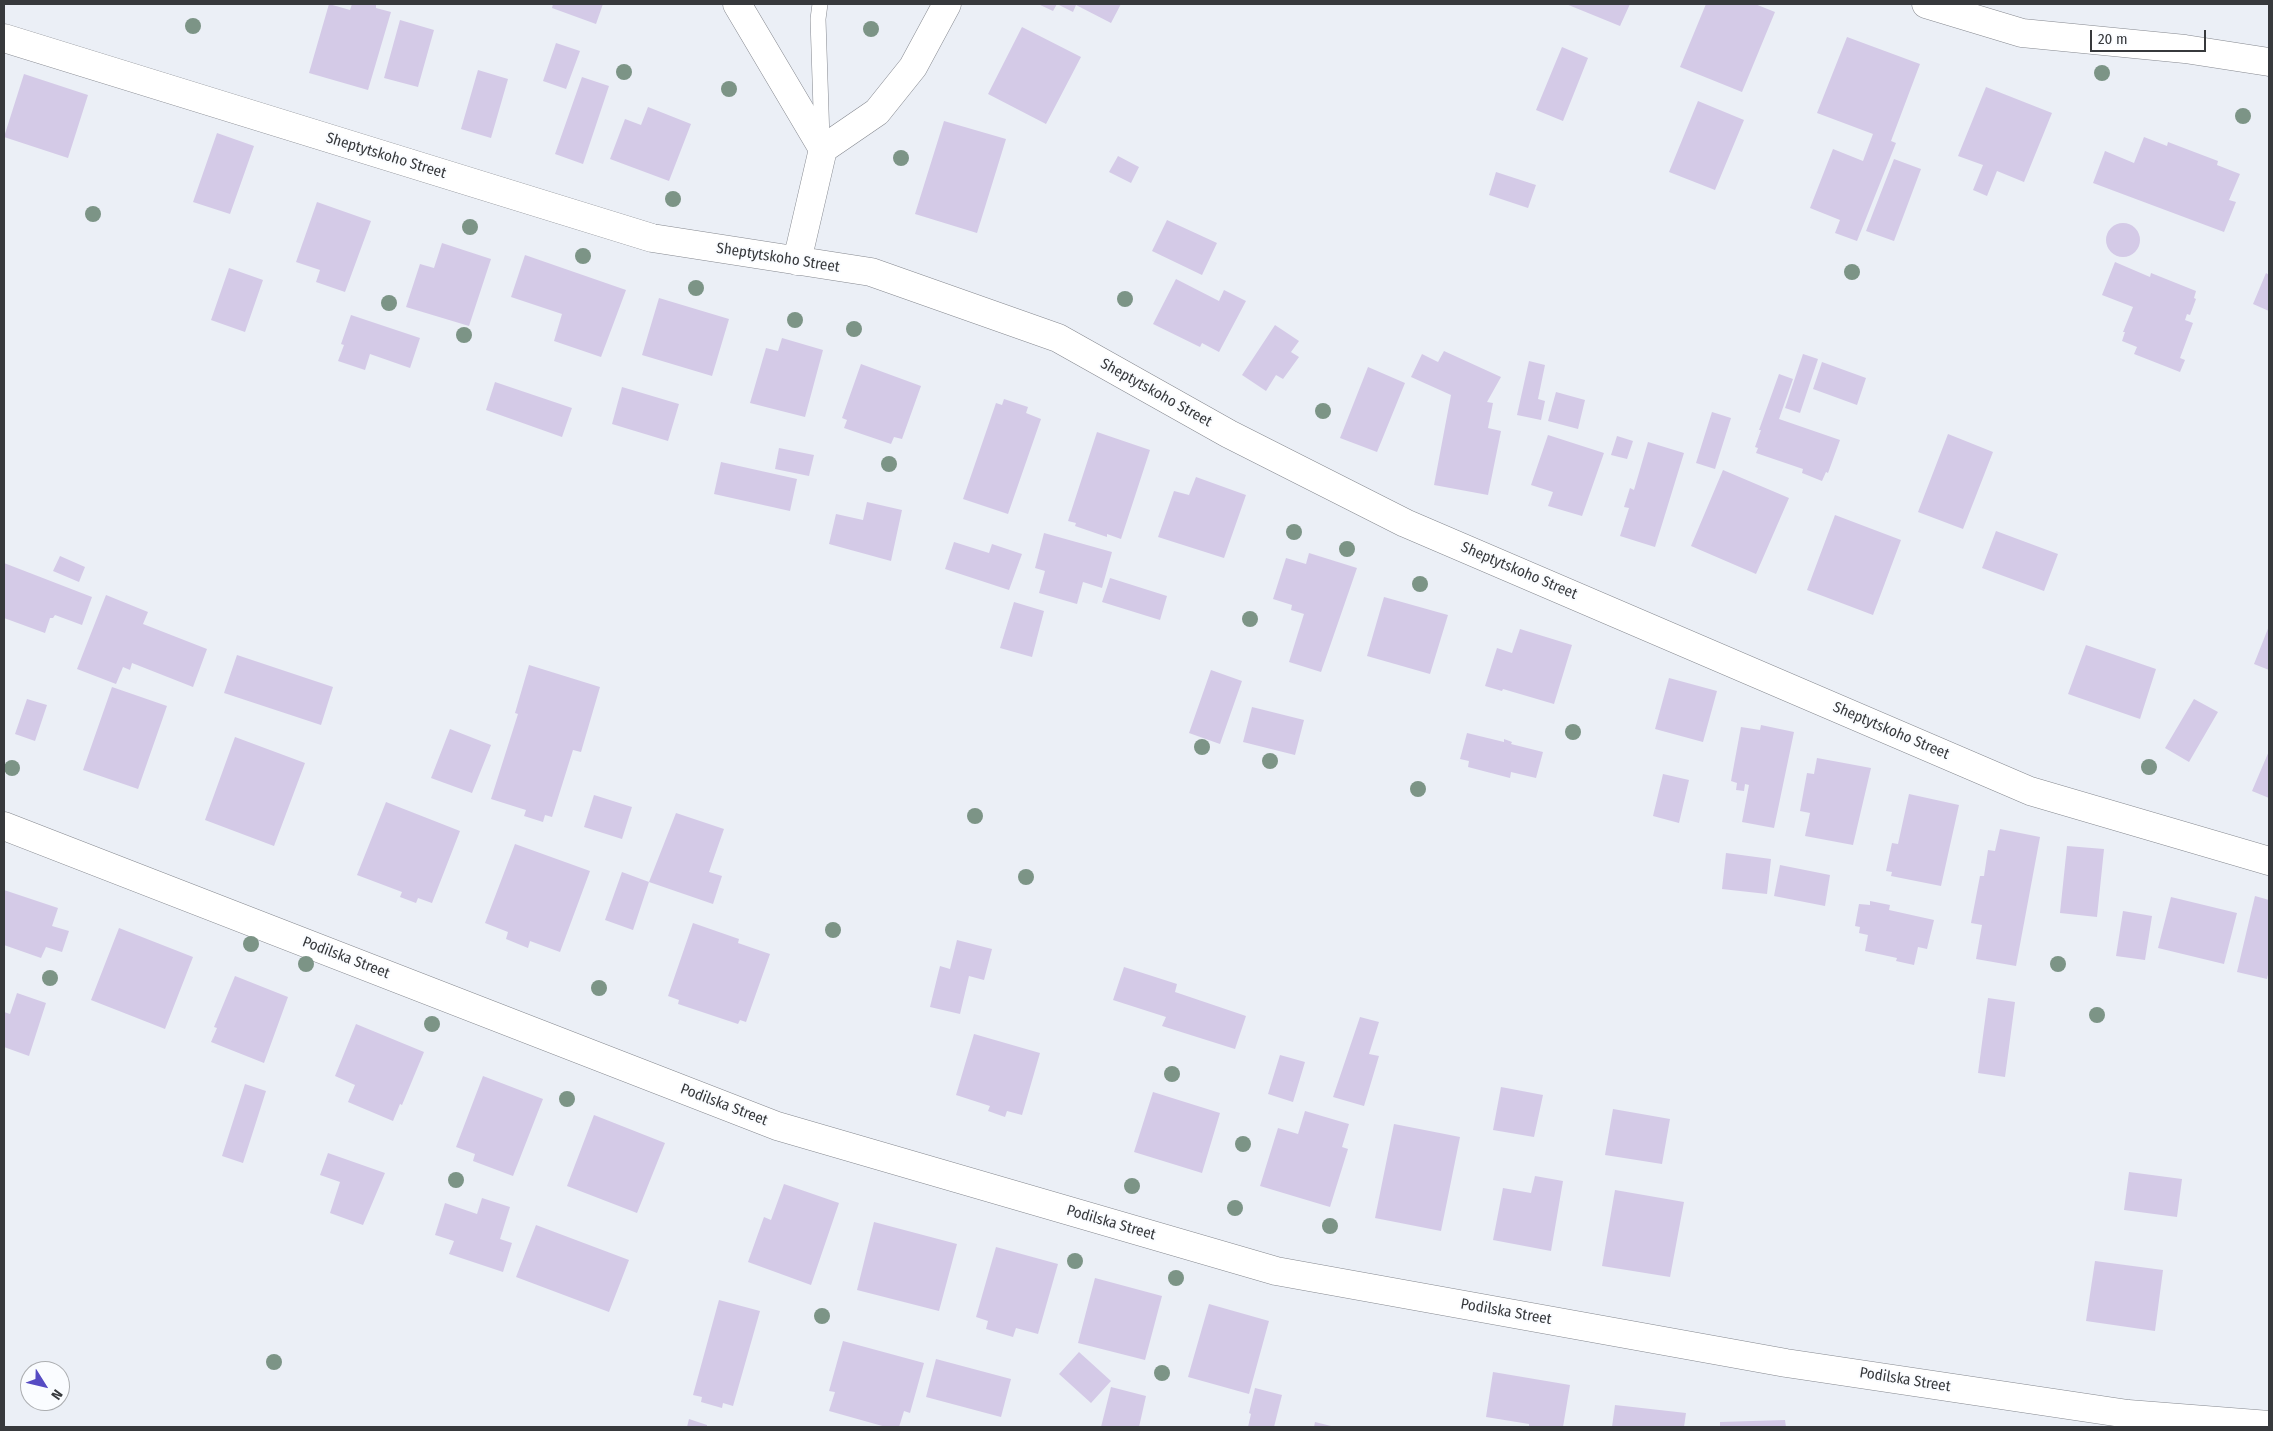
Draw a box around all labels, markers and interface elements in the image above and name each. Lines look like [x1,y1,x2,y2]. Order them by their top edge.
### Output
scale bar [2093,20,2209,52]
text: 20 m [2098,30,2128,48]
street label: Sheptytskoho Street [324,129,448,183]
street label: Sheptytskoho Street [715,239,841,277]
street label: Sheptytskoho Street [1097,355,1215,431]
street label: Sheptytskoho Street [1458,538,1580,604]
street label: Sheptytskoho Street [1830,698,1952,764]
street label: Podilska Street [300,933,392,983]
street label: Podilska Street [678,1080,770,1130]
street label: Podilska Street [1064,1202,1158,1244]
street label: Podilska Street [1459,1295,1553,1329]
north arrow [20,1361,70,1411]
street label: Podilska Street [1858,1364,1952,1396]
text: N [47,1386,66,1403]

